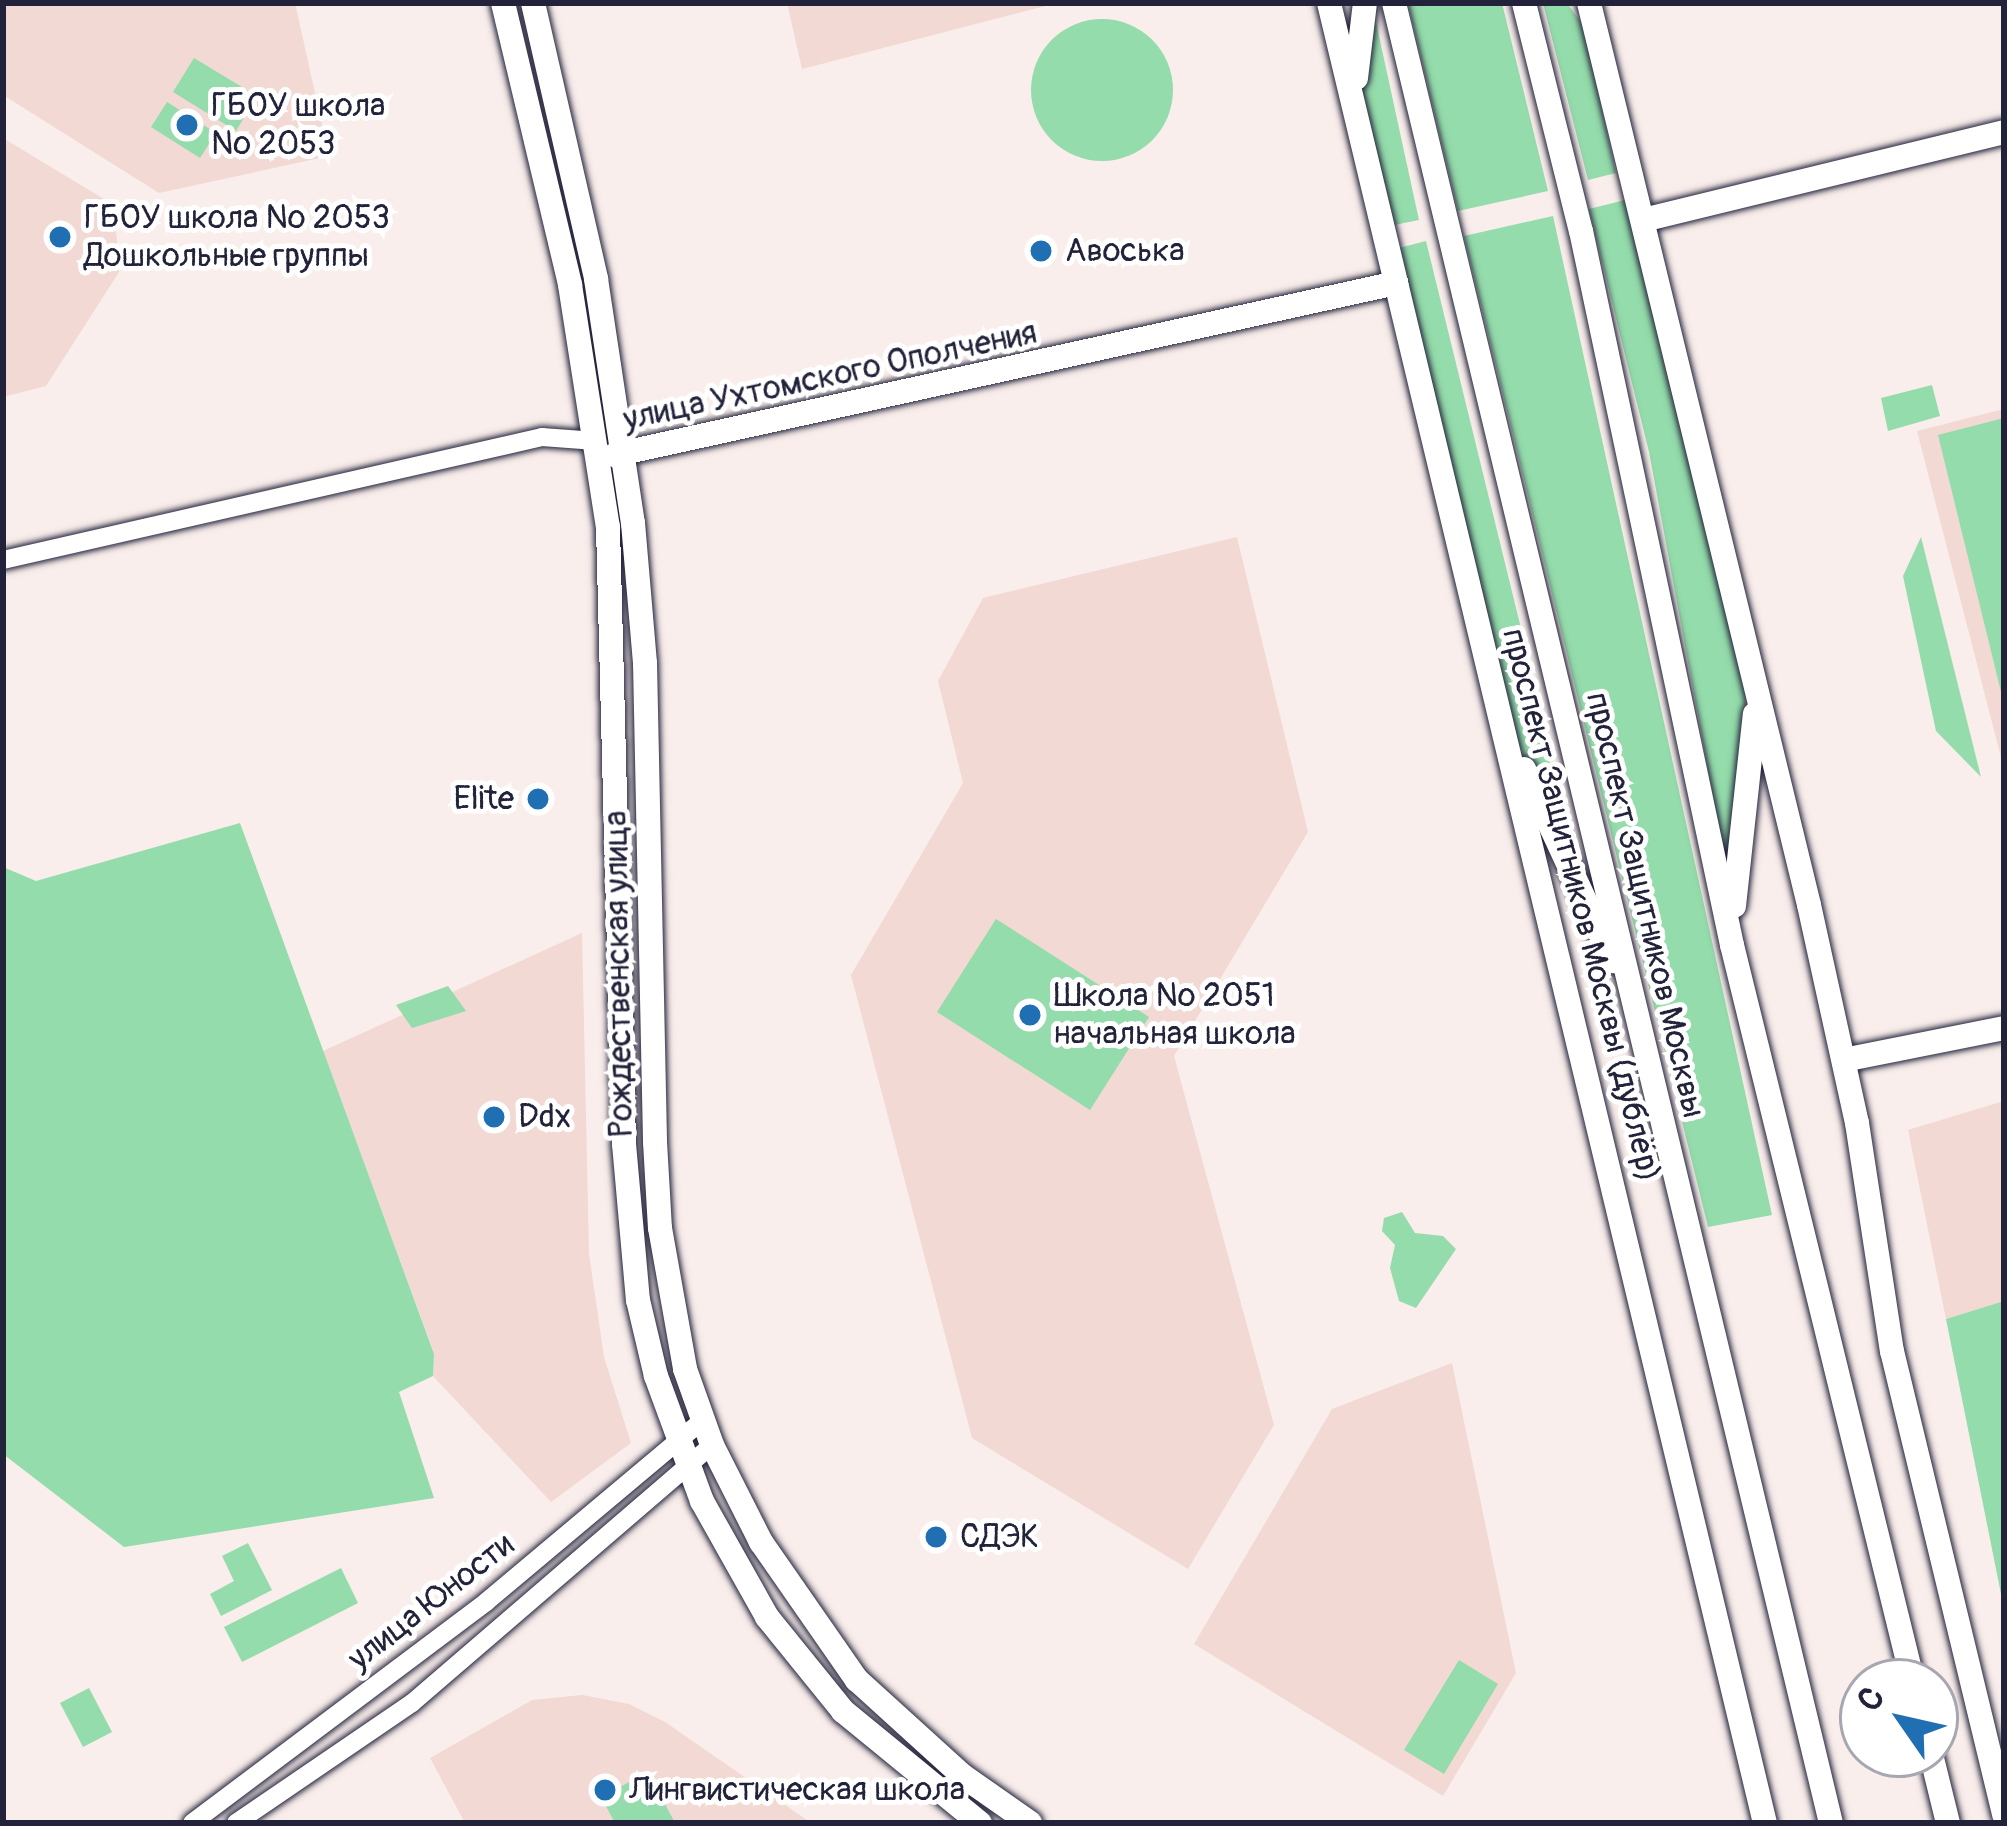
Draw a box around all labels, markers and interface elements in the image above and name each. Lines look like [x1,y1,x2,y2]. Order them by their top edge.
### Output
place label: ГБОУ школа № 2053 [211,86,385,164]
marker: ГБОУ школа № 2053 [174,112,200,138]
place label: ГБОУ школа № 2053 Дошкольные группы [84,198,390,276]
marker: ГБОУ школа № 2053 Дошкольные группы [47,224,73,250]
place label: Авоська [1065,231,1185,271]
marker: Авоська [1028,238,1054,264]
street label: улица Ухтомского Ополчения [620,313,1040,439]
street label: проспект Защитников Москвы (дублёр) [1493,624,1669,1186]
street label: проспект Защитников Москвы [1577,688,1713,1122]
place label: Elite [454,779,514,819]
marker: Elite [525,786,551,812]
street label: Рождественская улица [596,810,642,1138]
place label: Школа № 2051 начальная школа [1054,976,1296,1054]
marker: Школа № 2051 начальная школа [1017,1002,1043,1028]
place label: Ddx [518,1097,571,1137]
marker: Ddx [481,1104,507,1130]
place label: СДЭК [960,1517,1039,1557]
marker: СДЭК [923,1524,949,1550]
street label: улица Юности [340,1525,522,1679]
north arrow [1839,1658,1959,1778]
text: С [1849,1679,1894,1719]
place label: Лингвистическая школа [629,1770,965,1810]
marker: Лингвистическая школа [592,1777,618,1803]

